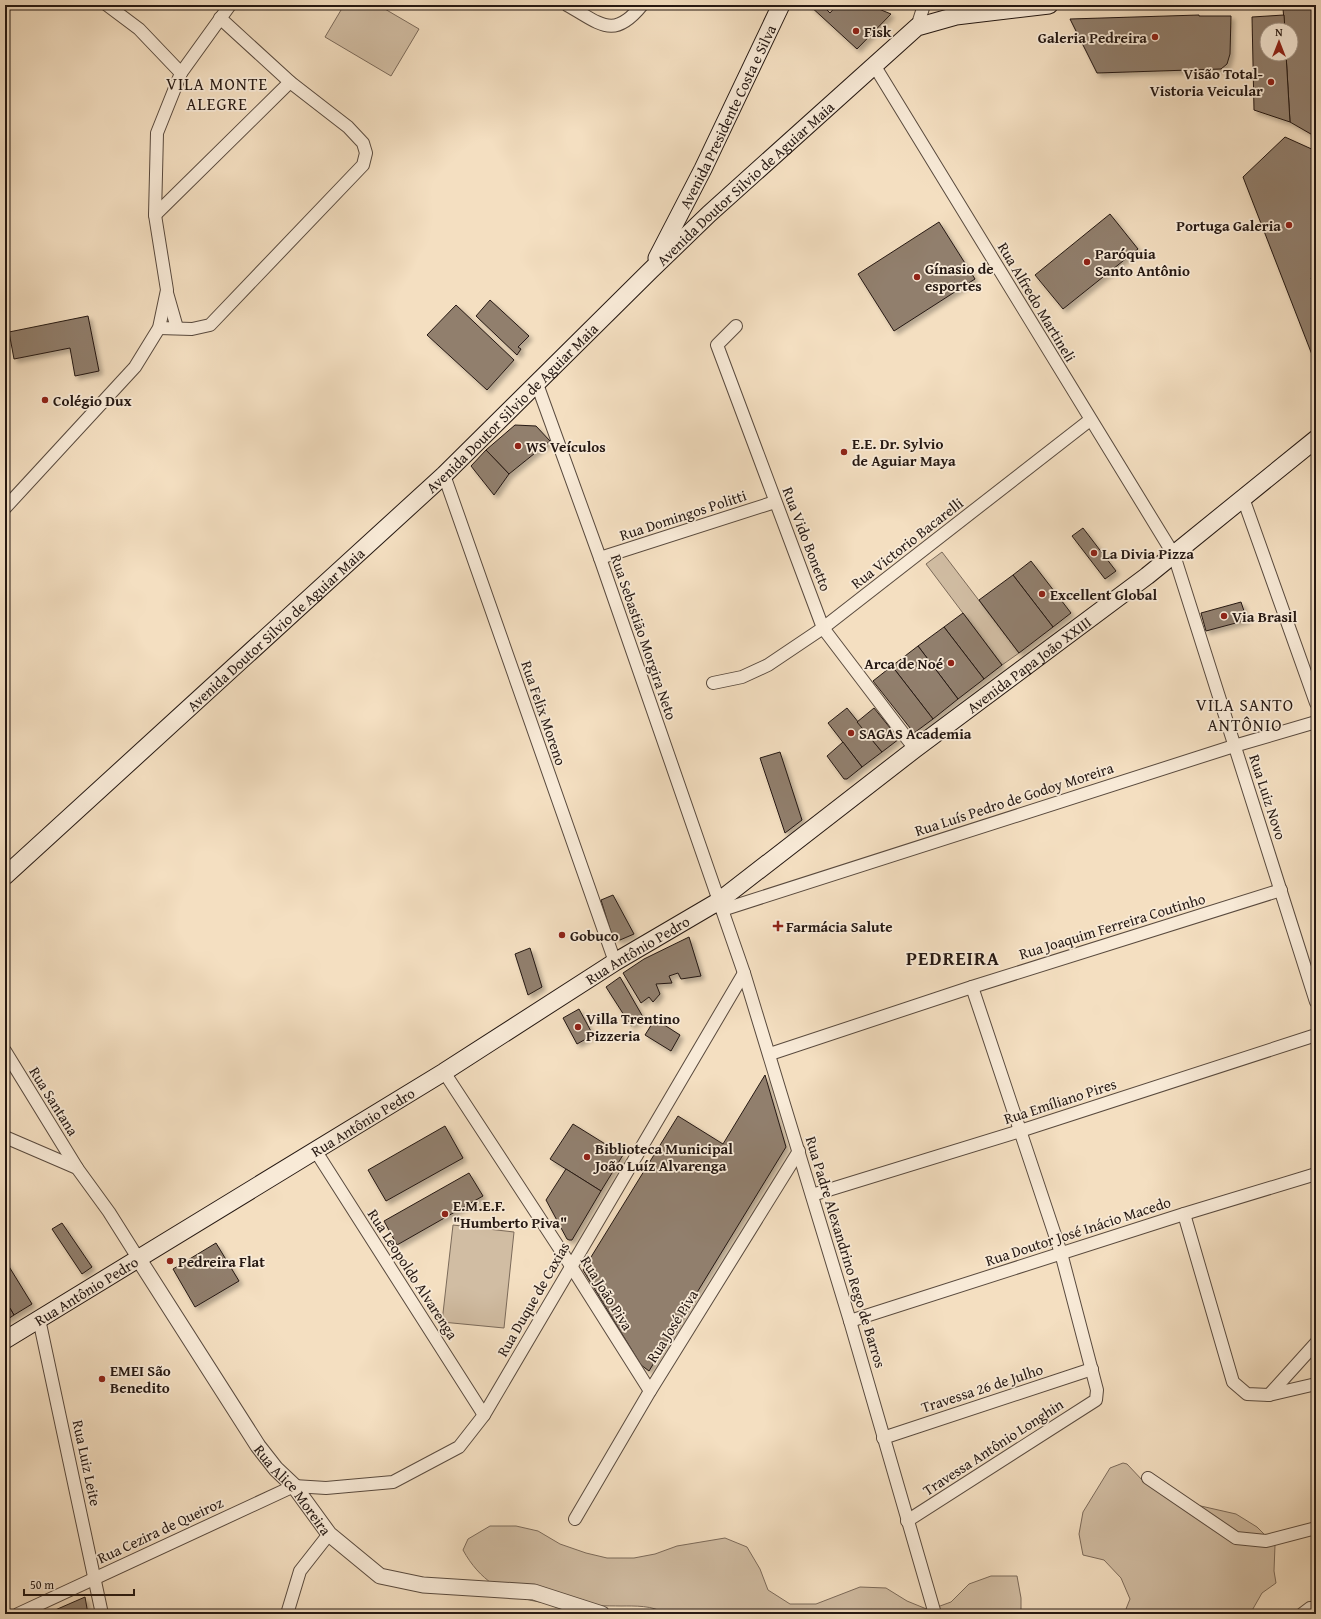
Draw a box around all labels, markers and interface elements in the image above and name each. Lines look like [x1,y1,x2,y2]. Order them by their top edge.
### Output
street label: Avenida Presidente Costa e Silva [674,21,781,212]
place label: Fisk [864,21,892,42]
north arrow [1259,22,1299,62]
text: N [1275,24,1283,40]
marker: Fisk [851,26,861,36]
place label: Galeria Pedreira [1038,27,1147,48]
marker: Galeria Pedreira [1150,32,1160,42]
place label: Visão Total- Vistoria Veicular [1150,63,1264,101]
district label: VILA MONTE ALEGRE [166,71,268,116]
marker: Visão Total- Vistoria Veicular [1266,77,1276,87]
street label: Avenida Doutor Silvio de Aguiar Maia [652,96,838,270]
place label: Portuga Galeria [1176,215,1281,236]
marker: Portuga Galeria [1284,220,1294,230]
street label: Rua Alfredo Martineli [993,238,1081,366]
place label: Paróquia Santo Antônio [1095,243,1190,281]
marker: Paróquia Santo Antônio [1082,257,1092,267]
place label: Gínasio de esportes [925,258,994,296]
marker: Gínasio de esportes [912,272,922,282]
street label: Avenida Doutor Silvio de Aguiar Maia [421,318,602,497]
place label: Colégio Dux [53,390,132,411]
marker: Colégio Dux [40,395,50,405]
place label: E.E. Dr. Sylvio de Aguiar Maya [852,433,956,471]
place label: WS Veículos [526,436,606,457]
marker: WS Veículos [513,441,523,451]
marker: E.E. Dr. Sylvio de Aguiar Maya [839,447,849,457]
street label: Rua Vido Bonetto [777,484,837,594]
street label: Rua Domingos Politti [617,485,749,545]
street label: Rua Victorio Bacarelli [847,493,967,593]
street label: Avenida Doutor Silvio de Aguiar Maia [182,542,369,716]
place label: La Divia Pizza [1102,543,1194,564]
marker: La Divia Pizza [1089,548,1099,558]
street label: Rua Sebastião Morgira Neto [606,551,682,723]
place label: Excellent Global [1050,584,1157,605]
marker: Excellent Global [1037,589,1047,599]
place label: Via Brasil [1232,606,1297,627]
street label: Avenida Papa João XXIII [962,611,1095,718]
marker: Via Brasil [1219,611,1229,621]
place label: Arca de Noé [864,653,943,674]
street label: Rua Felix Moreno [516,658,572,768]
marker: Arca de Noé [946,658,956,668]
district label: VILA SANTO ANTÔNIO [1196,692,1294,737]
place label: SAGAS Academia [859,723,972,744]
marker: SAGAS Academia [846,728,856,738]
street label: Rua Luiz Novo [1244,752,1292,843]
street label: Rua Luís Pedro de Godoy Moreira [912,757,1116,841]
street label: Rua Joaquim Ferreira Coutinho [1016,888,1208,964]
street label: Rua Antônio Pedro [581,910,693,989]
place label: Farmácia Salute [786,916,893,937]
marker: Farmácia Salute [773,921,783,931]
place label: Gobuco [570,925,619,946]
marker: Gobuco [557,930,567,940]
district label: PEDREIRA [906,944,1000,972]
place label: Villa Trentino Pizzeria [586,1008,680,1046]
marker: Villa Trentino Pizzeria [573,1022,583,1032]
street label: Rua Santana [24,1062,84,1140]
street label: Rua Emíliano Pires [1001,1073,1119,1129]
street label: Rua Antônio Pedro [307,1082,419,1161]
street label: Rua Padre Alexandrino Rego de Barros [801,1133,891,1371]
place label: Biblioteca Municipal João Luíz Alvarenga [592,1138,733,1176]
marker: Biblioteca Municipal João Luíz Alvarenga [582,1152,592,1162]
street label: Rua Doutor José Inácio Macedo [983,1191,1174,1271]
place label: E.M.E.F. "Humberto Piva" [453,1195,567,1233]
street label: Rua Leopoldo Alvarenga [363,1205,463,1343]
marker: E.M.E.F. "Humberto Piva" [440,1209,450,1219]
street label: Rua Duque de Caxias [492,1238,574,1360]
street label: Rua Antônio Pedro [30,1251,142,1330]
place label: Pedreira Flat [178,1251,265,1272]
street label: Rua João Piva [576,1252,638,1334]
marker: Pedreira Flat [165,1256,175,1266]
street label: Rua José Piva [641,1286,703,1366]
street label: Travessa 26 de Julho [918,1358,1046,1418]
place label: EMEI São Benedito [110,1360,171,1398]
marker: EMEI São Benedito [97,1374,107,1384]
street label: Travessa Antônio Longhin [919,1393,1068,1500]
street label: Rua Luiz Leite [68,1418,106,1508]
street label: Rua Alice Moreira [250,1439,337,1539]
street label: Rua Cezira de Queiroz [94,1491,227,1568]
scale bar [24,1571,134,1597]
text: 50 m [30,1576,54,1593]

